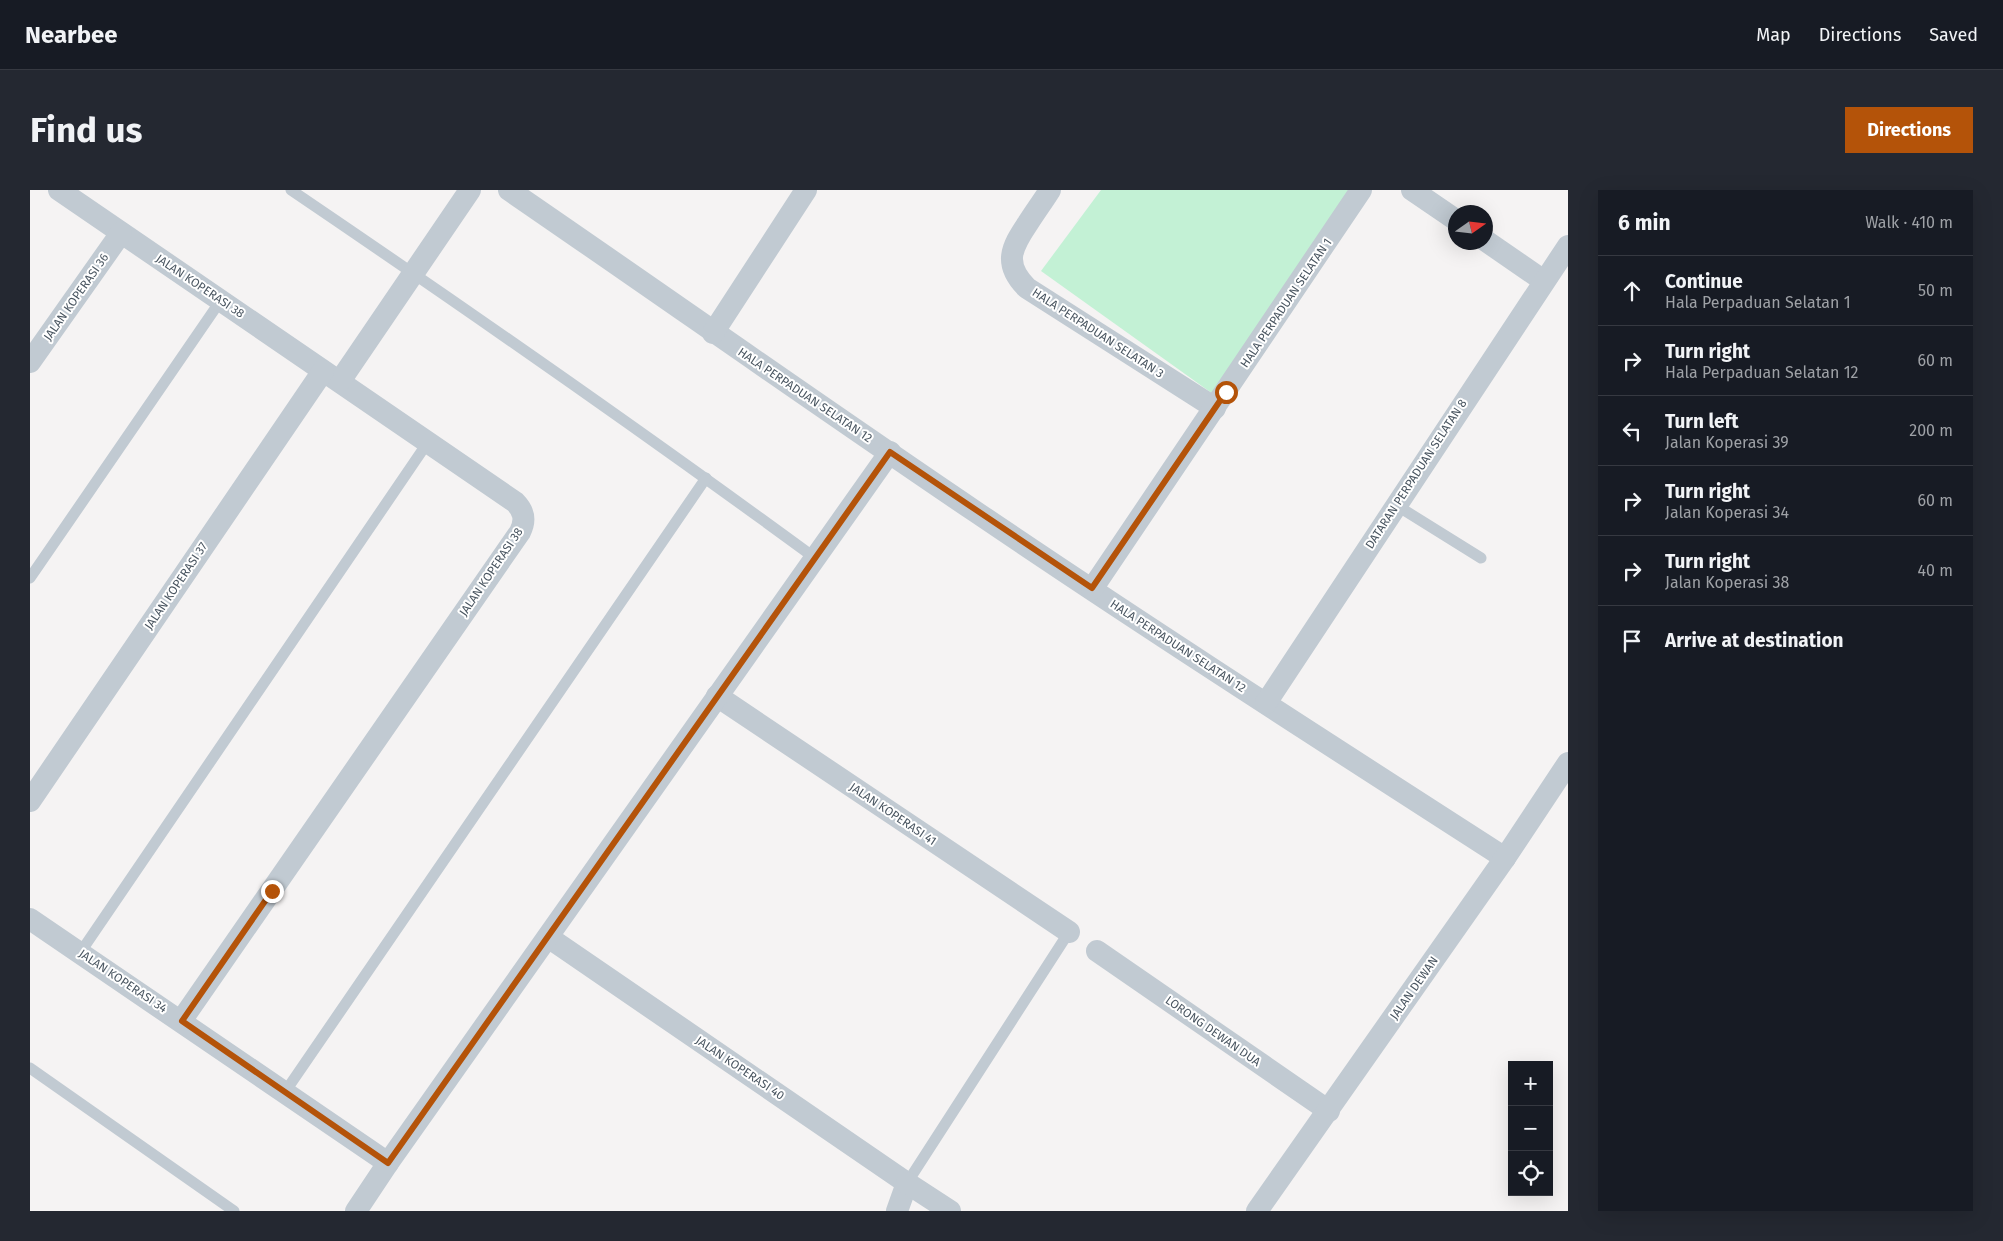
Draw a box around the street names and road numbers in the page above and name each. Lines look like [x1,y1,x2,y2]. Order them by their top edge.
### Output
street label: HALA PERPADUAN SELATAN 1 [1237,236,1335,370]
street label: JALAN KOPERASI 36 [41,251,111,343]
street label: JALAN KOPERASI 38 [153,251,247,321]
street label: HALA PERPADUAN SELATAN 3 [1030,285,1166,381]
street label: HALA PERPADUAN SELATAN 12 [735,345,875,445]
street label: DATARAN PERPADUAN SELATAN 8 [1362,396,1470,551]
street label: JALAN KOPERASI 38 [456,525,526,619]
street label: JALAN KOPERASI 37 [142,540,210,632]
street label: HALA PERPADUAN SELATAN 12 [1108,597,1248,695]
street label: JALAN KOPERASI 41 [847,780,939,848]
street label: JALAN KOPERASI 34 [76,946,170,1016]
street label: JALAN DEWAN [1387,954,1441,1022]
street label: LORONG DEWAN DUA [1163,993,1263,1069]
street label: JALAN KOPERASI 40 [693,1033,787,1103]

